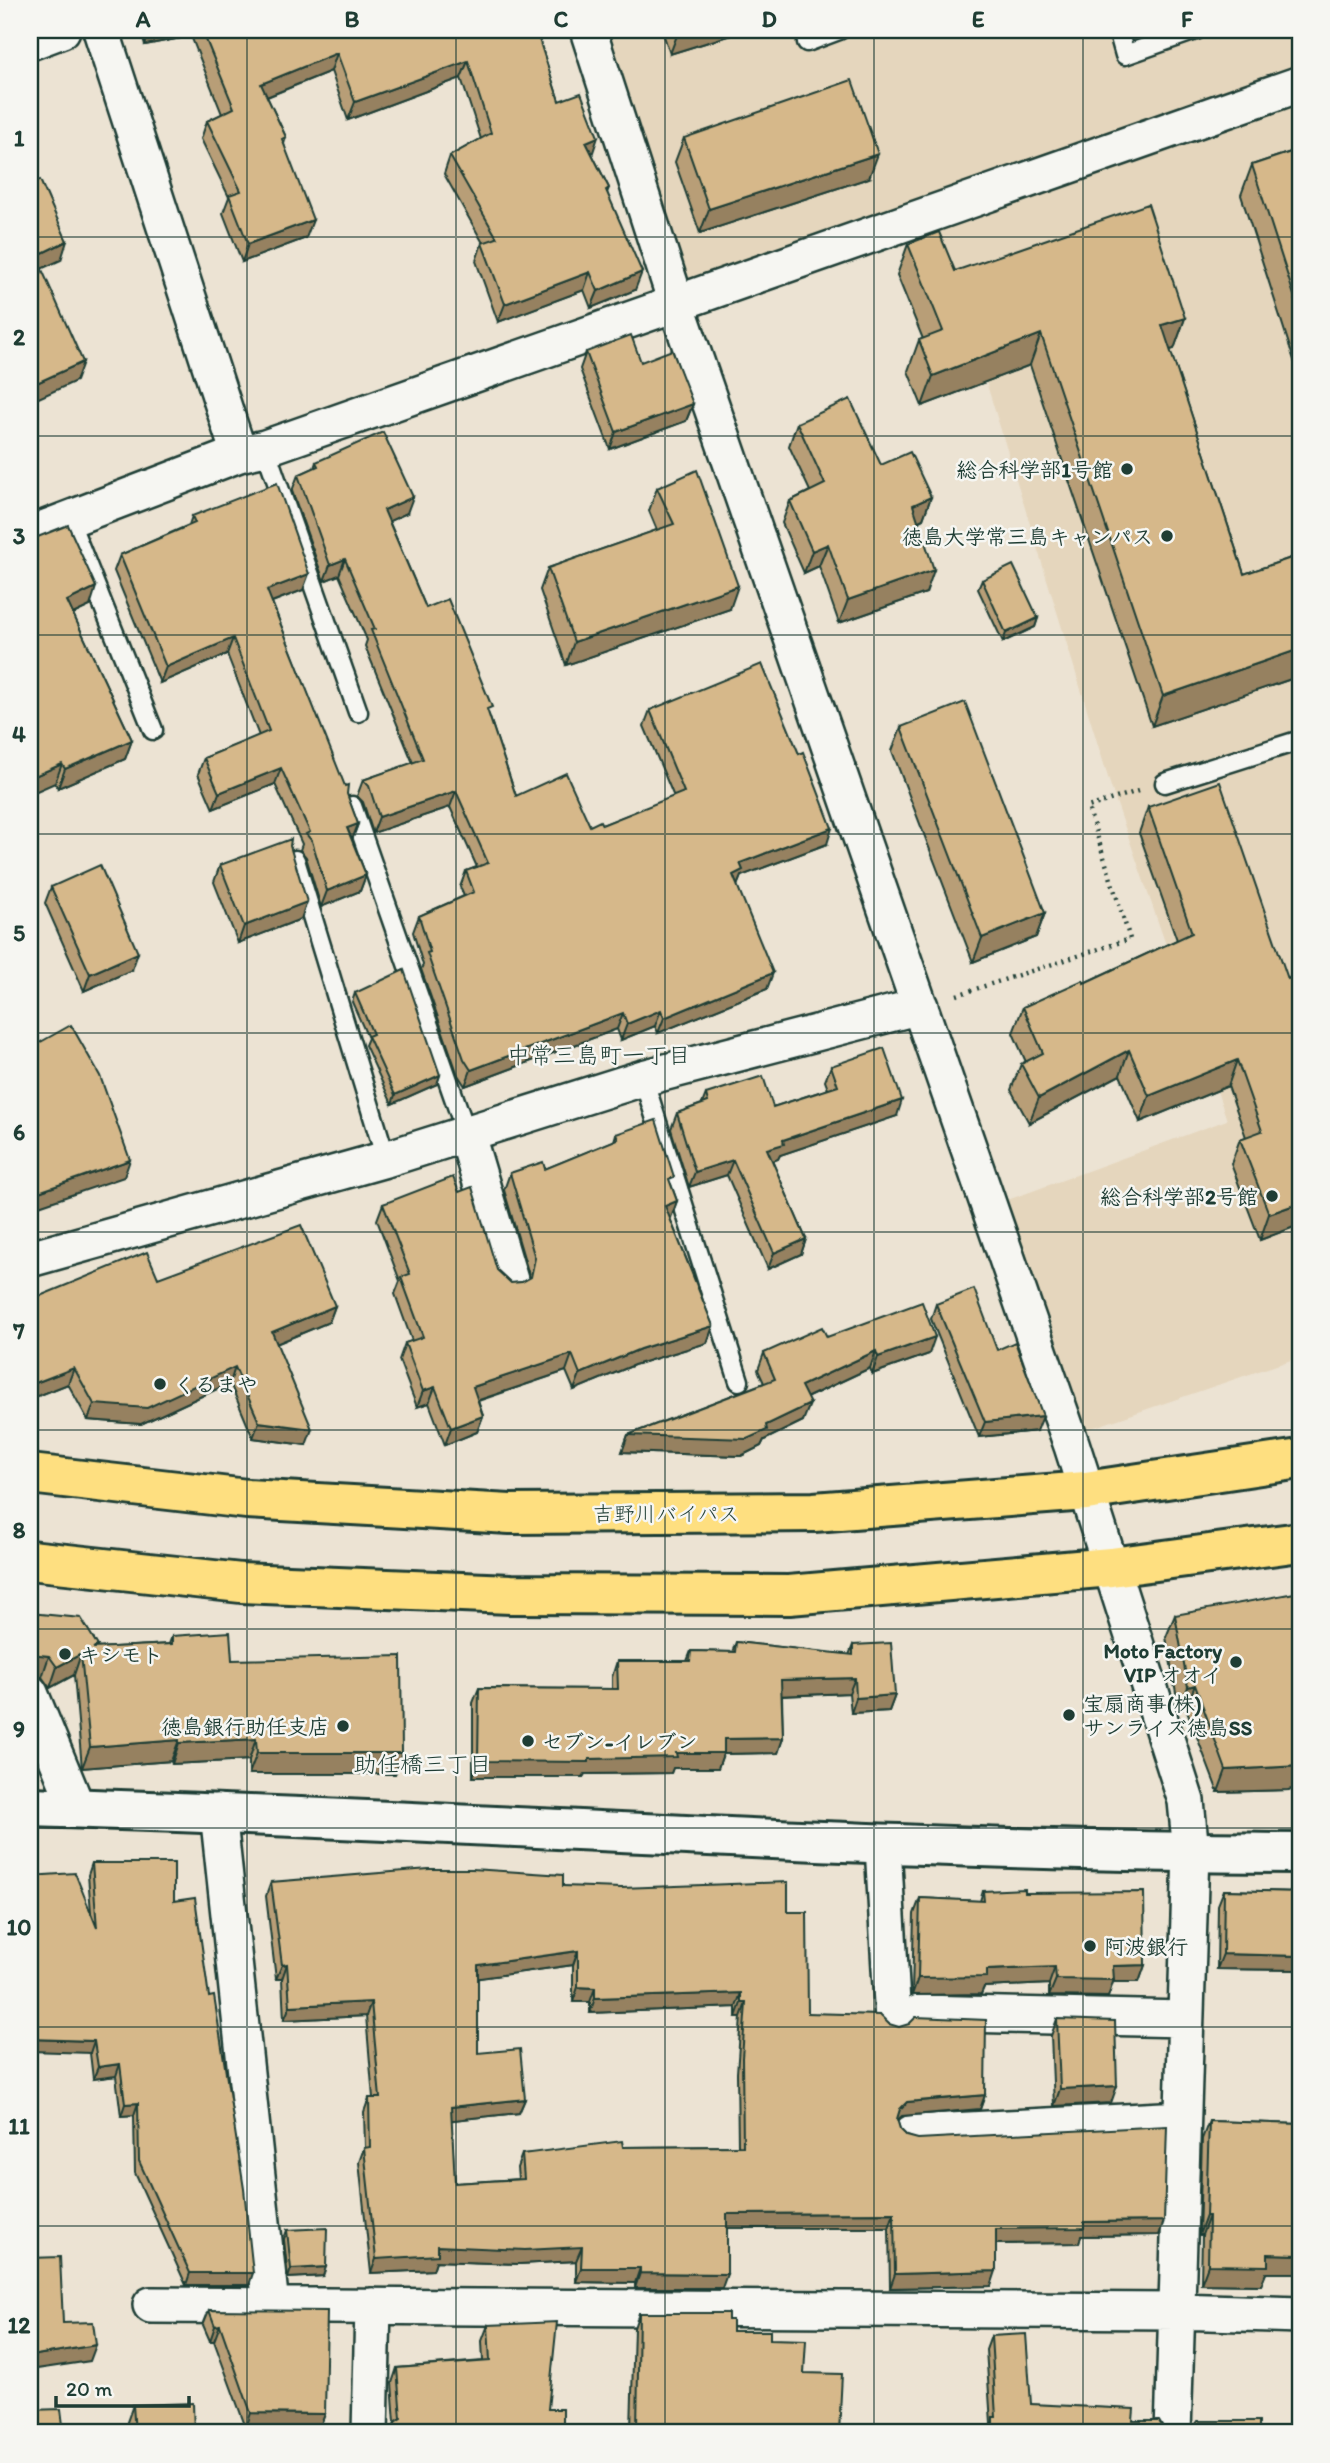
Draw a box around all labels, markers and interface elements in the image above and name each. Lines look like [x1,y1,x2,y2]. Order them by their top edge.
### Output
text: A [135,5,151,33]
text: B [345,5,360,33]
text: C [554,5,569,33]
text: D [761,5,777,33]
text: E [972,5,985,33]
text: F [1181,5,1194,33]
text: 1 [14,124,25,152]
text: 2 [13,323,26,351]
place label: 総合科学部1号館 [956,457,1113,482]
marker: 総合科学部1号館 [1119,461,1135,477]
text: 3 [13,522,26,550]
place label: 徳島大学常三島キャンパス [902,524,1153,549]
marker: 徳島大学常三島キャンパス [1159,528,1175,544]
text: 4 [12,720,26,748]
text: 5 [13,919,25,947]
district label: 中常三島町一丁目 [507,1041,691,1069]
text: 6 [13,1118,25,1146]
place label: 総合科学部2号館 [1100,1184,1258,1209]
marker: 総合科学部2号館 [1264,1188,1280,1204]
text: 7 [12,1317,25,1345]
place label: くるまや [174,1372,258,1397]
marker: くるまや [152,1376,168,1392]
street label: 吉野川バイパス [593,1501,739,1526]
text: 8 [13,1516,26,1544]
place label: Moto Factory VIP オオイ [1103,1638,1222,1687]
place label: キシモト [79,1642,163,1667]
marker: キシモト [57,1646,73,1662]
marker: Moto Factory VIP オオイ [1228,1654,1244,1670]
place label: 宝扇商事(株) サンライズ徳島SS [1083,1691,1253,1740]
marker: 宝扇商事(株) サンライズ徳島SS [1061,1707,1077,1723]
place label: 徳島銀行助任支店 [161,1714,329,1739]
text: 9 [13,1715,25,1743]
marker: 徳島銀行助任支店 [335,1718,351,1734]
place label: セブン-イレブン [542,1729,697,1754]
marker: セブン-イレブン [520,1733,536,1749]
district label: 助任橋三丁目 [354,1750,492,1778]
text: 10 [7,1913,31,1941]
place label: 阿波銀行 [1104,1934,1188,1959]
marker: 阿波銀行 [1082,1938,1098,1954]
text: 11 [8,2112,30,2140]
text: 12 [8,2311,31,2339]
scale bar [56,2365,189,2409]
text: 20 m [66,2376,113,2401]

